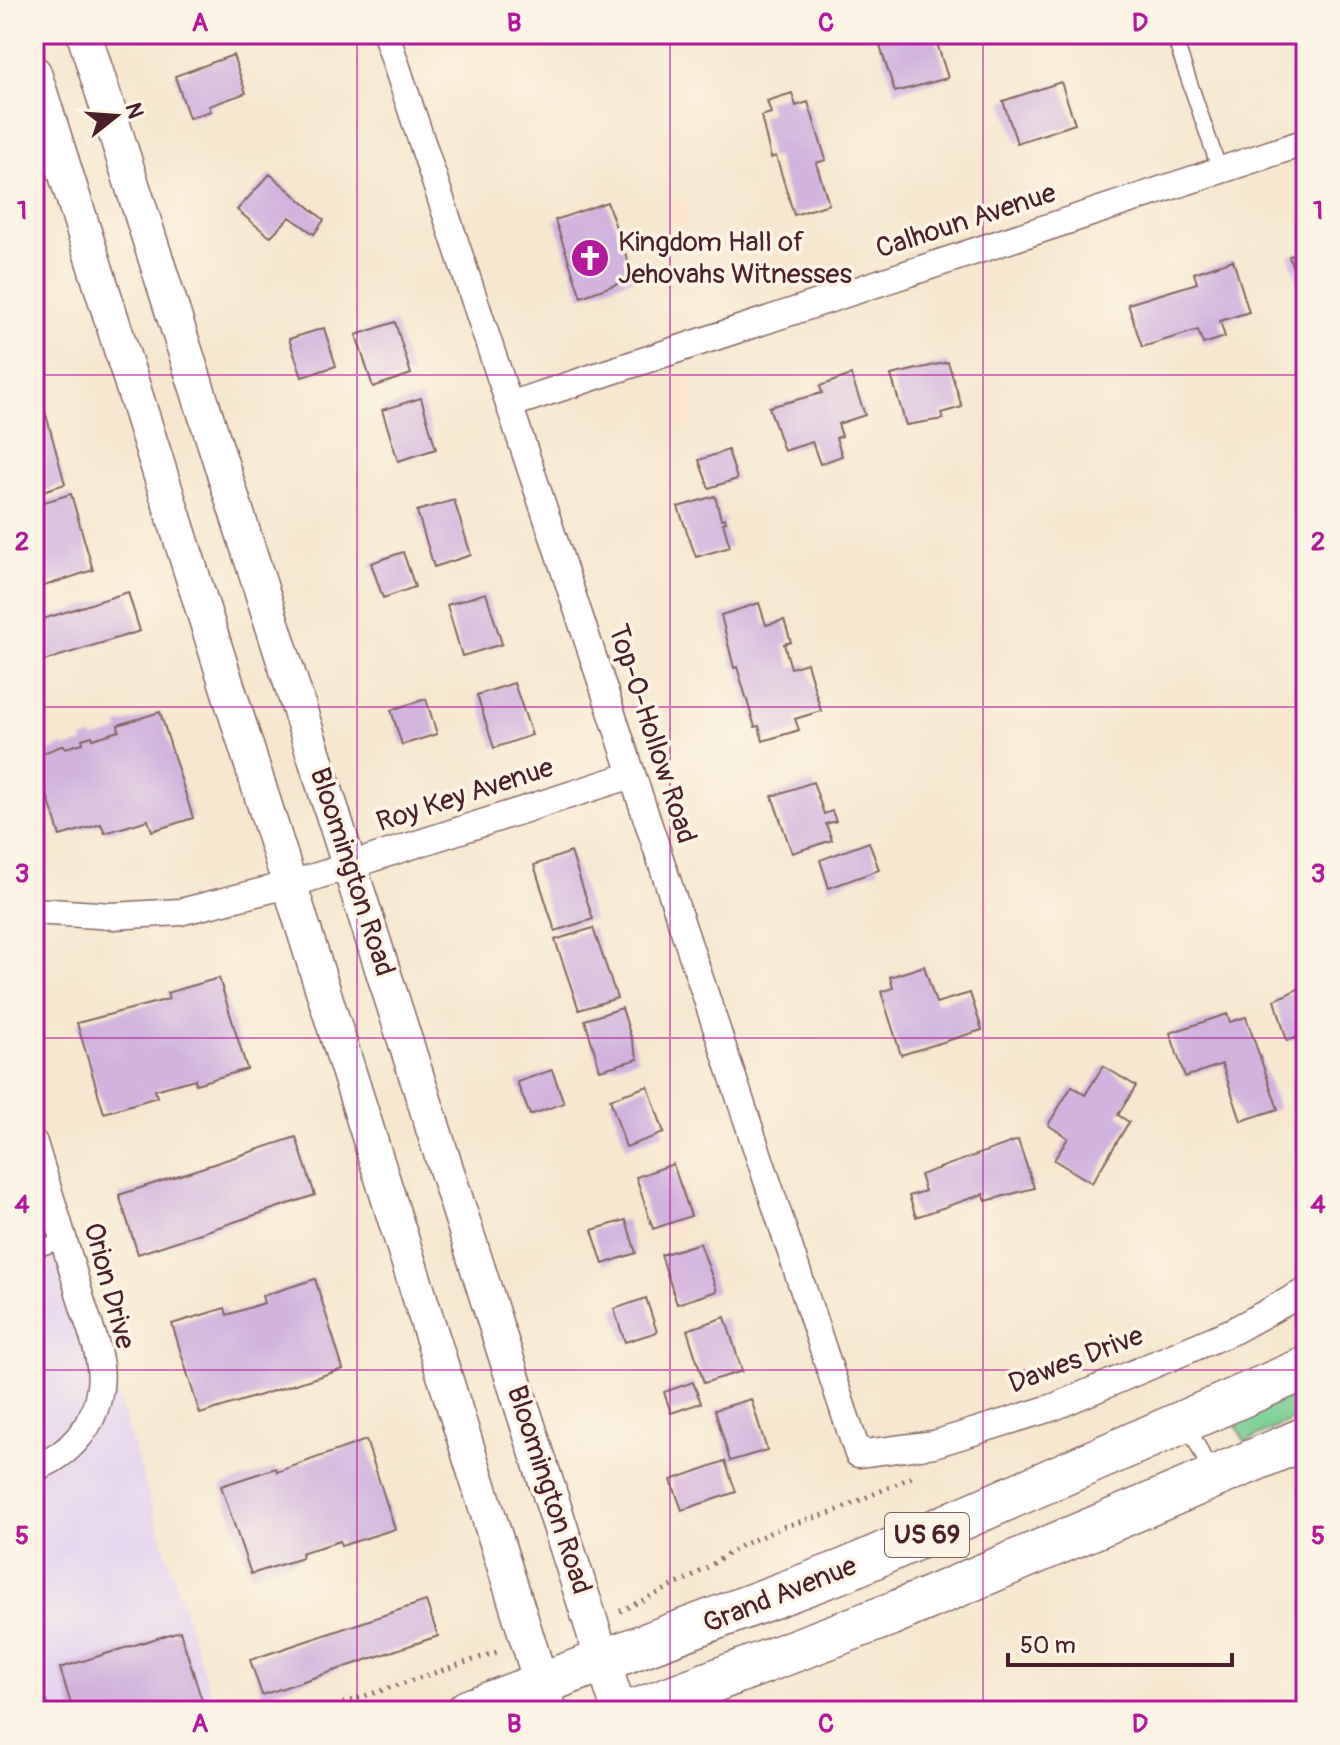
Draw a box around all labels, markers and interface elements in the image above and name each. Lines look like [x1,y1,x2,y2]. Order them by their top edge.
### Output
text: A [192,7,209,39]
text: B [507,7,521,39]
text: C [818,7,834,39]
text: D [1132,7,1148,39]
north arrow [76,76,156,156]
text: N [119,99,150,122]
street label: Calhoun Avenue [872,175,1061,267]
text: 1 [17,195,27,227]
text: 1 [1313,195,1323,227]
place label: Kingdom Hall of Jehovahs Witnesses [618,225,852,292]
church icon: Kingdom Hall of Jehovahs Witnesses [569,237,611,279]
text: 2 [15,526,29,558]
text: 2 [1311,526,1325,558]
street label: Top-O-Hollow Road [600,620,704,848]
street label: Roy Key Avenue [372,750,558,840]
street label: Bloomington Road [302,763,402,981]
text: 3 [15,858,29,890]
text: 3 [1311,858,1325,890]
text: 4 [14,1189,30,1221]
text: 4 [1310,1189,1326,1221]
street label: Orion Drive [75,1219,143,1353]
street label: Dawes Drive [1004,1318,1149,1402]
street label: Bloomington Road [499,1381,599,1599]
road number: US 69 [885,1513,969,1557]
text: 5 [15,1520,29,1552]
text: 5 [1311,1520,1325,1552]
street label: Grand Avenue [698,1548,862,1642]
scale bar [1008,1617,1232,1667]
text: 50 m [1020,1631,1076,1660]
text: A [192,1708,209,1740]
text: B [507,1708,521,1740]
text: C [818,1708,834,1740]
text: D [1132,1708,1148,1740]

